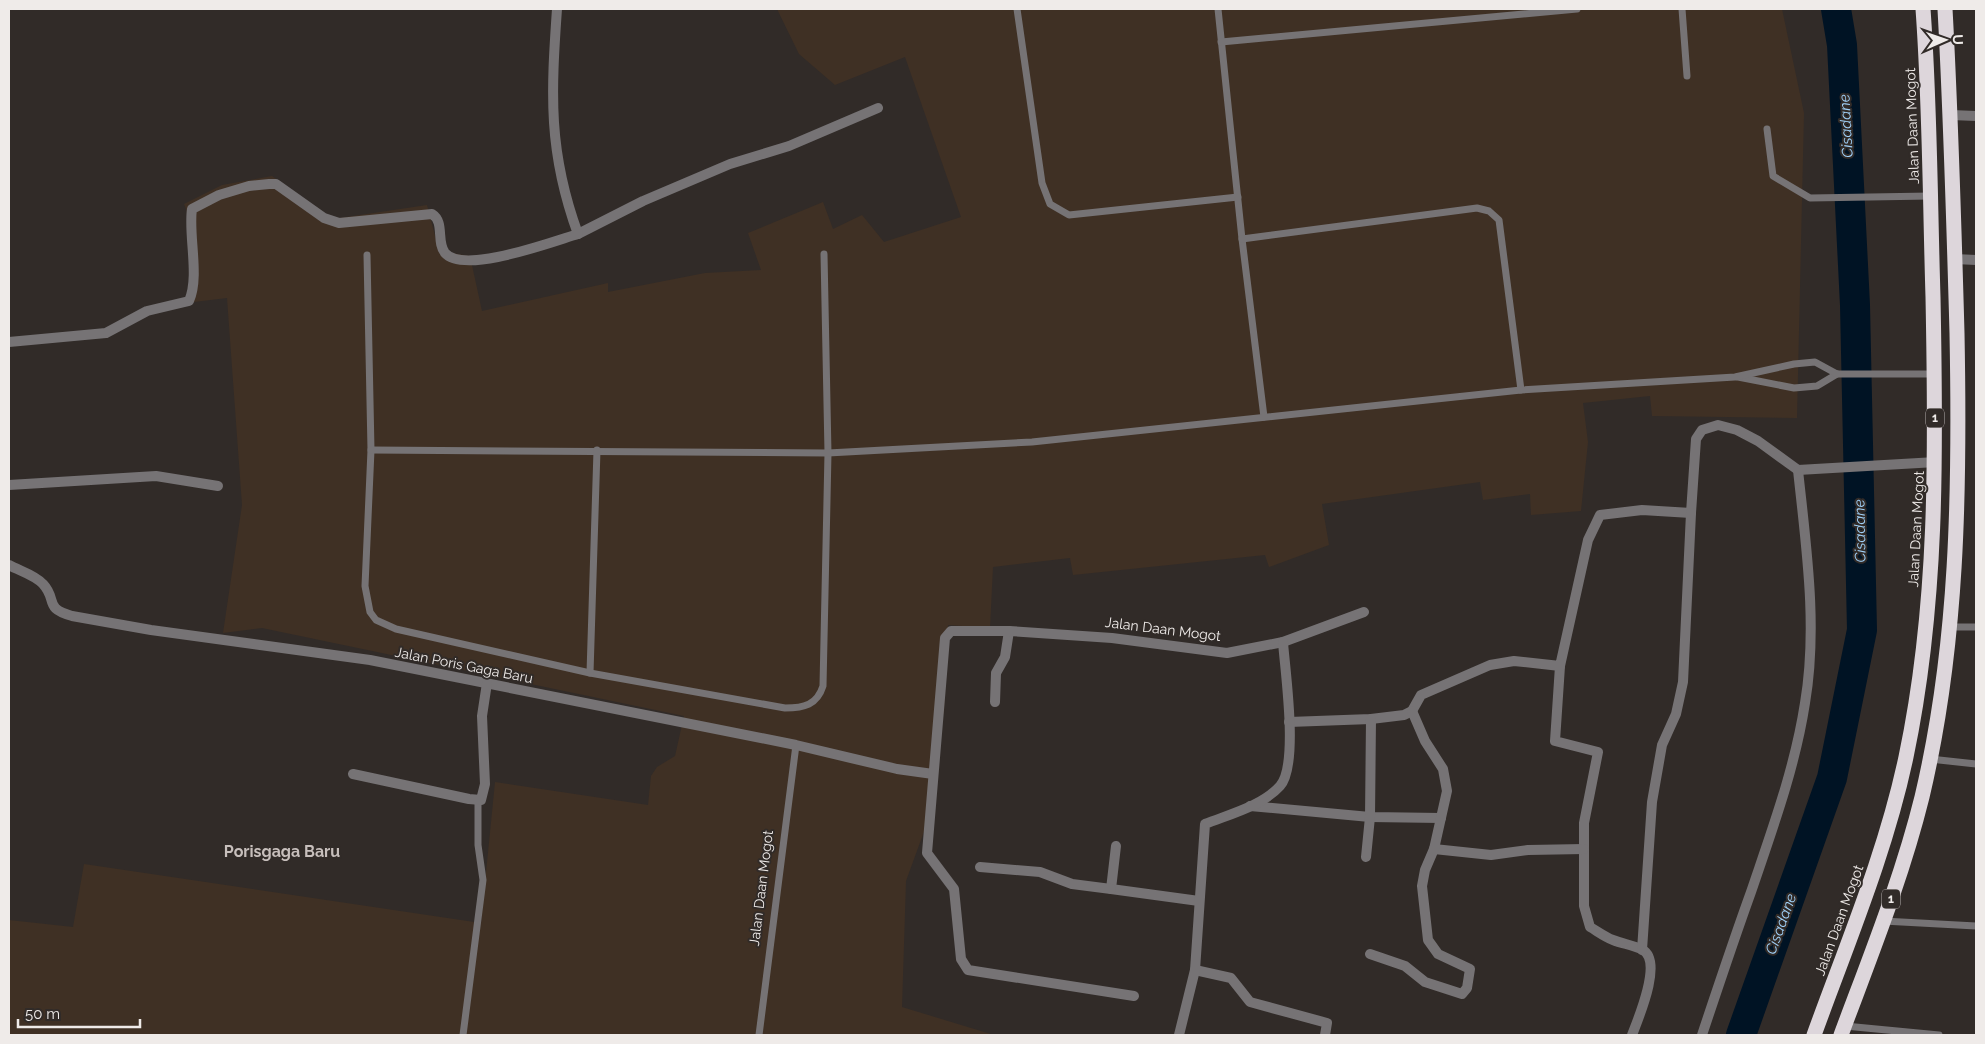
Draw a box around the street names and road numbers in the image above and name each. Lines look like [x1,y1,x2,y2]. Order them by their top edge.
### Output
street label: Jalan Daan Mogot [1902,67,1922,184]
road number: 1 [1926,408,1944,428]
street label: Jalan Daan Mogot [1905,470,1927,588]
street label: Jalan Daan Mogot [1104,614,1222,644]
street label: Jalan Poris Gaga Baru [394,644,534,686]
street label: Jalan Daan Mogot [746,829,776,947]
street label: Jalan Daan Mogot [1812,862,1867,977]
road number: 1 [1882,890,1900,909]

